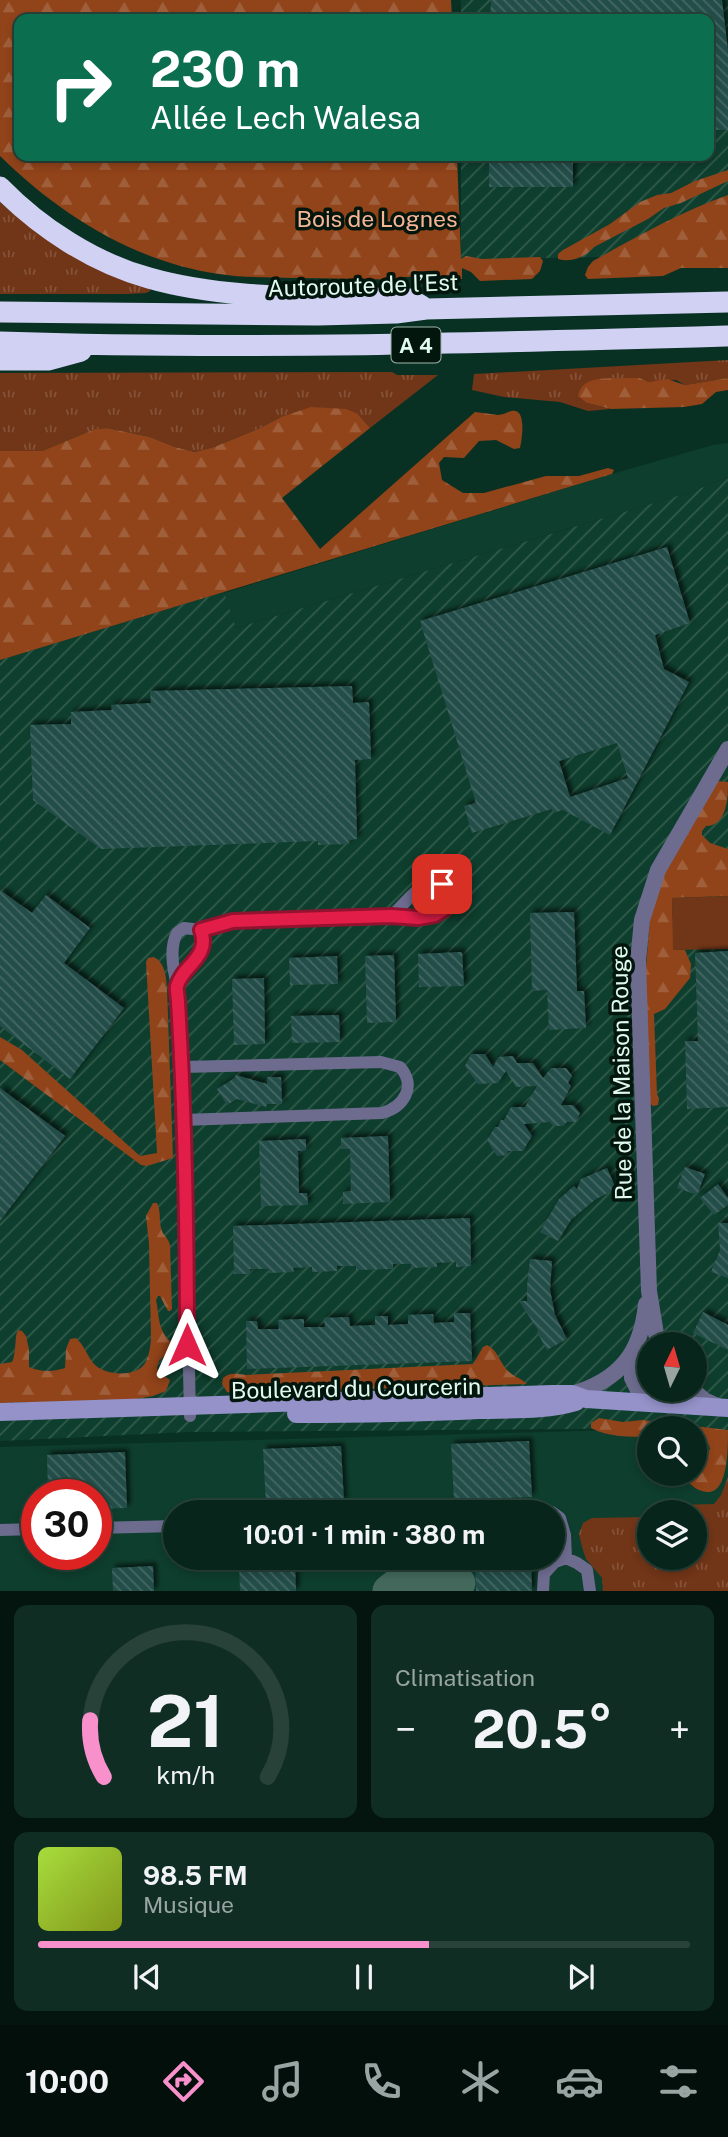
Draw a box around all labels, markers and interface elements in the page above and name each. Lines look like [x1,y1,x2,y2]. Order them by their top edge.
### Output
text: 230 m [150,40,300,98]
icon: right [35,42,126,133]
text: Allée Lech Walesa [150,99,421,136]
park label: Bois de Lognes [296,205,458,232]
street label: Autoroute de l’Est [267,268,459,302]
road number: A 4 [392,328,440,362]
pin [412,854,472,914]
icon: arrive [423,865,461,903]
street label: Rue de la Maison Rouge [605,945,637,1201]
position arrow [150,1308,224,1382]
north arrow [637,1332,707,1402]
map controls [637,1332,707,1570]
street label: Boulevard du Courcerin [231,1372,481,1404]
button: search [637,1416,707,1486]
speed limit sign: 30 [21,1479,112,1570]
button: layers [637,1500,707,1570]
text: 10:01 · 1 min · 380 m [243,1519,485,1550]
text: Climatisation [395,1664,535,1691]
text: 21 [147,1679,224,1764]
text: 20.5° [472,1699,613,1760]
text: − [395,1707,416,1752]
text: + [669,1707,690,1752]
text: km/h [156,1760,215,1790]
text: 98.5 FM [143,1860,248,1891]
text: Musique [143,1891,234,1918]
icon: previous [128,1958,166,1996]
icon: pause [345,1958,383,1996]
icon: next [562,1958,600,1996]
icon: directions [159,2057,208,2106]
icon: music [258,2057,307,2106]
icon: phone [357,2057,406,2106]
icon: climate [456,2057,505,2106]
icon: car [555,2057,604,2106]
icon: filters [654,2057,703,2106]
text: 10:00 [25,2063,109,2100]

